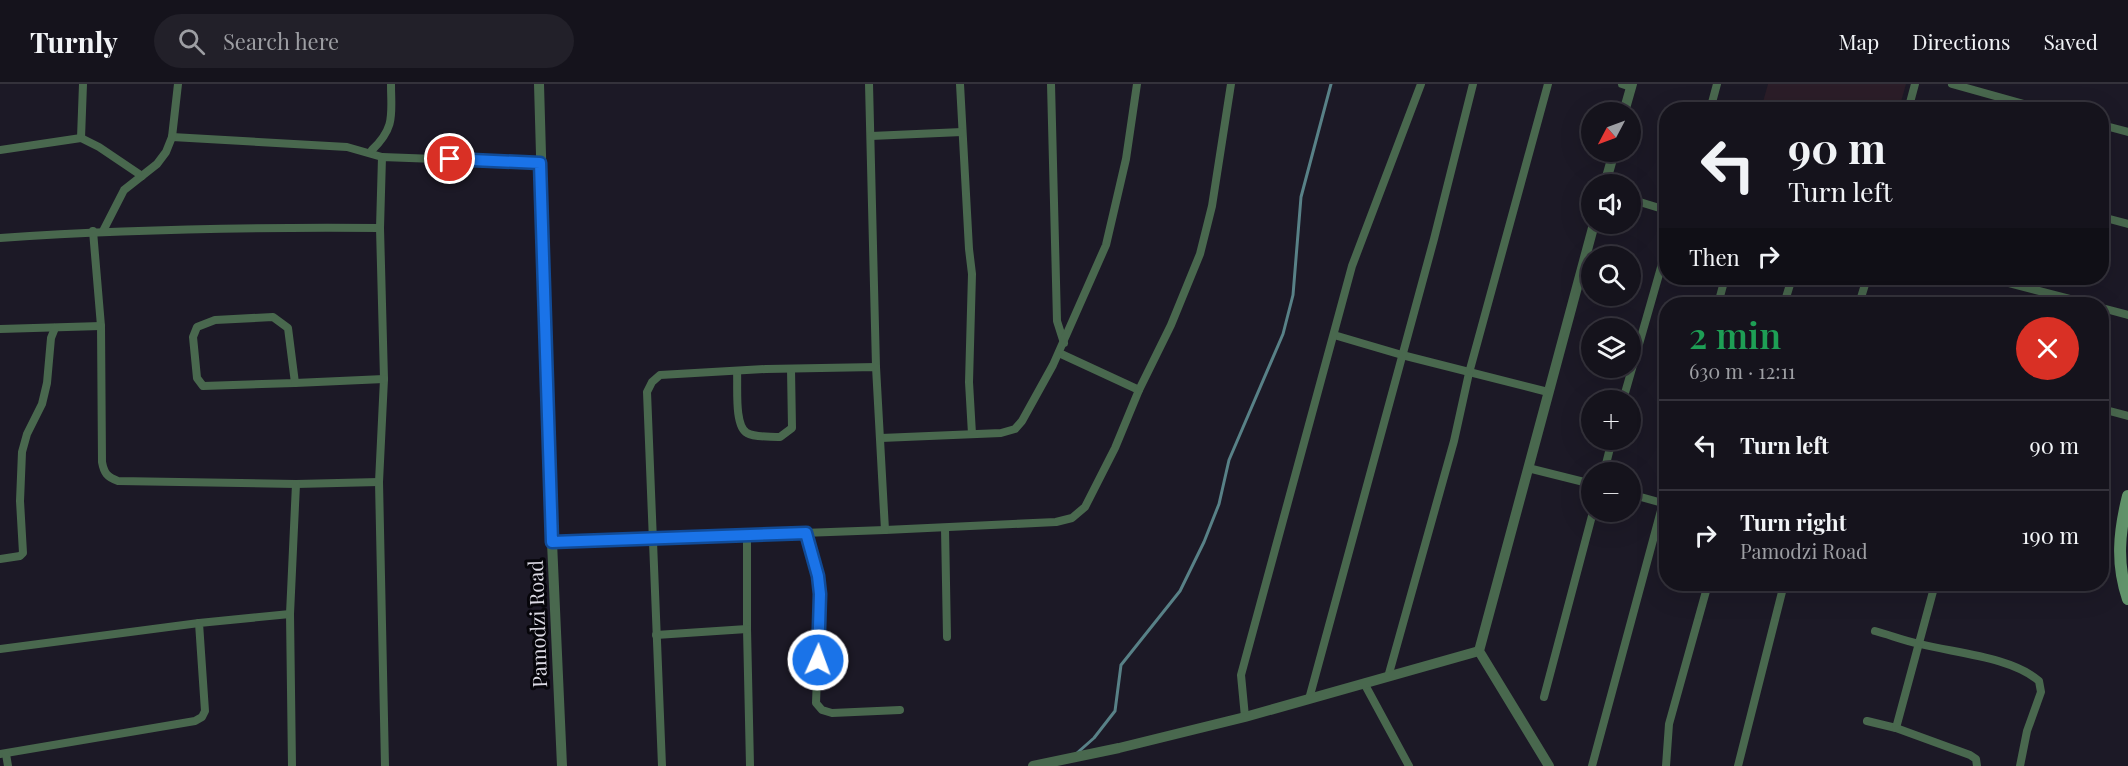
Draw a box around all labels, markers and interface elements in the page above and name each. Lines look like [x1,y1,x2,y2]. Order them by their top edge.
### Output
search box [154,14,574,68]
text: Turnly [30,23,118,60]
icon: search [175,25,208,58]
text: Search here [223,26,339,56]
text: Map [1838,27,1879,55]
text: Directions [1912,27,2010,55]
text: Saved [2043,27,2098,55]
north arrow [1581,102,1641,162]
map controls [1581,102,1641,522]
text: 90 m [1788,119,1886,175]
icon: left [1689,126,1767,204]
pin [424,133,475,184]
icon: arrive [433,142,466,175]
text: Turn left [1788,173,1892,209]
button: sound [1581,174,1641,234]
icon: right [1752,240,1785,273]
text: Then [1689,242,1740,272]
button: search [1581,246,1641,306]
text: 2 min [1689,310,1781,358]
button: close [2016,317,2079,380]
button: layers [1581,318,1641,378]
text: 630 m · 12:11 [1689,357,1795,384]
button: + [1581,390,1641,450]
icon: left [1689,429,1722,462]
text: Turn left [1740,430,1829,460]
text: 90 m [2030,430,2079,460]
button: − [1581,462,1641,522]
text: Turn right [1740,507,1846,537]
icon: right [1689,519,1722,552]
text: 190 m [2021,520,2079,550]
text: Pamodzi Road [1740,537,1868,564]
street label: Pamodzi Road [521,559,552,688]
position arrow [786,628,850,692]

